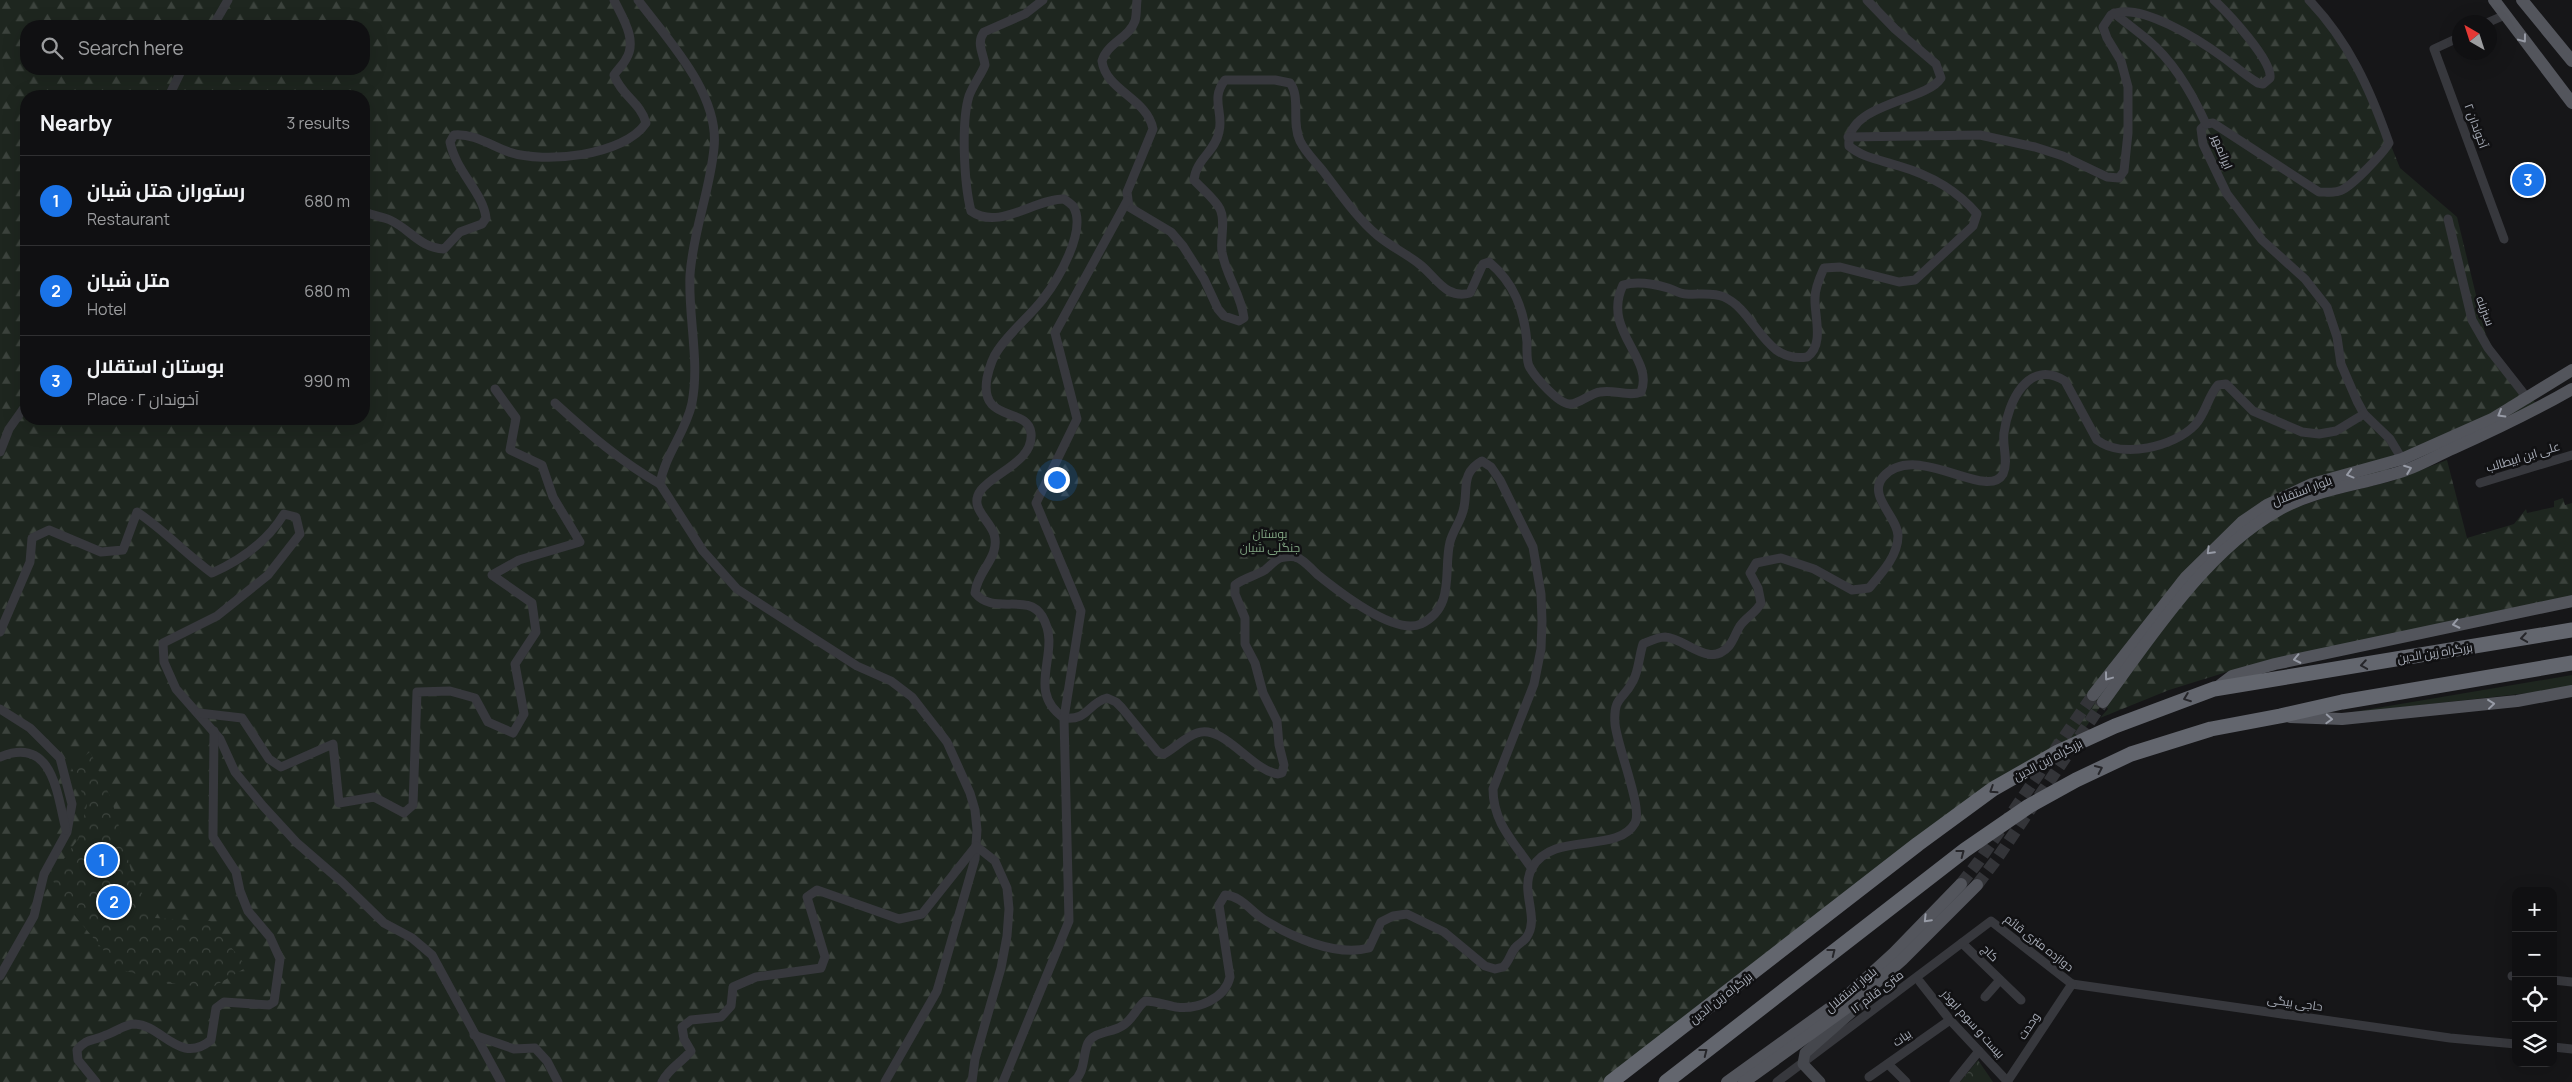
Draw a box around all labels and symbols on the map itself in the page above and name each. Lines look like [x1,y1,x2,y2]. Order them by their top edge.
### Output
north arrow [2452,15,2497,60]
one-way arrow [2518,33,2526,42]
street label: آخوندان ۲ [2461,101,2493,151]
street label: ایرانمهر [2207,131,2237,172]
pin: 3 [2512,161,2544,199]
street label: سبزینه [2472,293,2499,328]
one-way arrow [2497,408,2506,418]
street label: علی ابن ابیطالب [2484,437,2562,476]
one-way arrow [2403,464,2412,475]
your location [1044,467,1070,493]
one-way arrow [2347,468,2355,478]
street label: بلوار استقلال [2269,471,2334,510]
park label: بوستان جنگلی شیان [1240,525,1300,556]
one-way arrow [2207,545,2216,554]
one-way arrow [2451,618,2460,629]
one-way arrow [2519,632,2527,643]
street label: بزرگراه زین الدین [2396,638,2474,667]
one-way arrow [2292,653,2301,664]
one-way arrow [2359,659,2368,669]
one-way arrow [2105,671,2113,680]
one-way arrow [2183,692,2192,702]
one-way arrow [2487,699,2495,710]
one-way arrow [2325,713,2333,724]
street label: بزرگراه زین الدین [2010,734,2085,785]
one-way arrow [2094,765,2103,775]
one-way arrow [1989,784,1999,793]
pin: 1 [86,841,118,879]
one-way arrow [1955,850,1965,859]
pin: 2 [98,883,130,921]
street label: دوازده متری قائم [2001,910,2078,975]
one-way arrow [1924,913,1933,922]
street label: کاج [1978,940,2003,965]
one-way arrow [1827,949,1836,958]
street label: بلوار استقلال [1821,963,1880,1016]
street label: ۱۲ متری قائم [1847,966,1907,1017]
street label: بزرگراه زین الدین [1686,968,1756,1028]
street label: بیست و سوم ابوذر [1937,985,2009,1062]
street label: حاجی بیگی [2266,990,2324,1015]
street label: وحدت [2014,1009,2044,1043]
street label: بیات [1889,1025,1915,1050]
one-way arrow [1698,1049,1708,1058]

